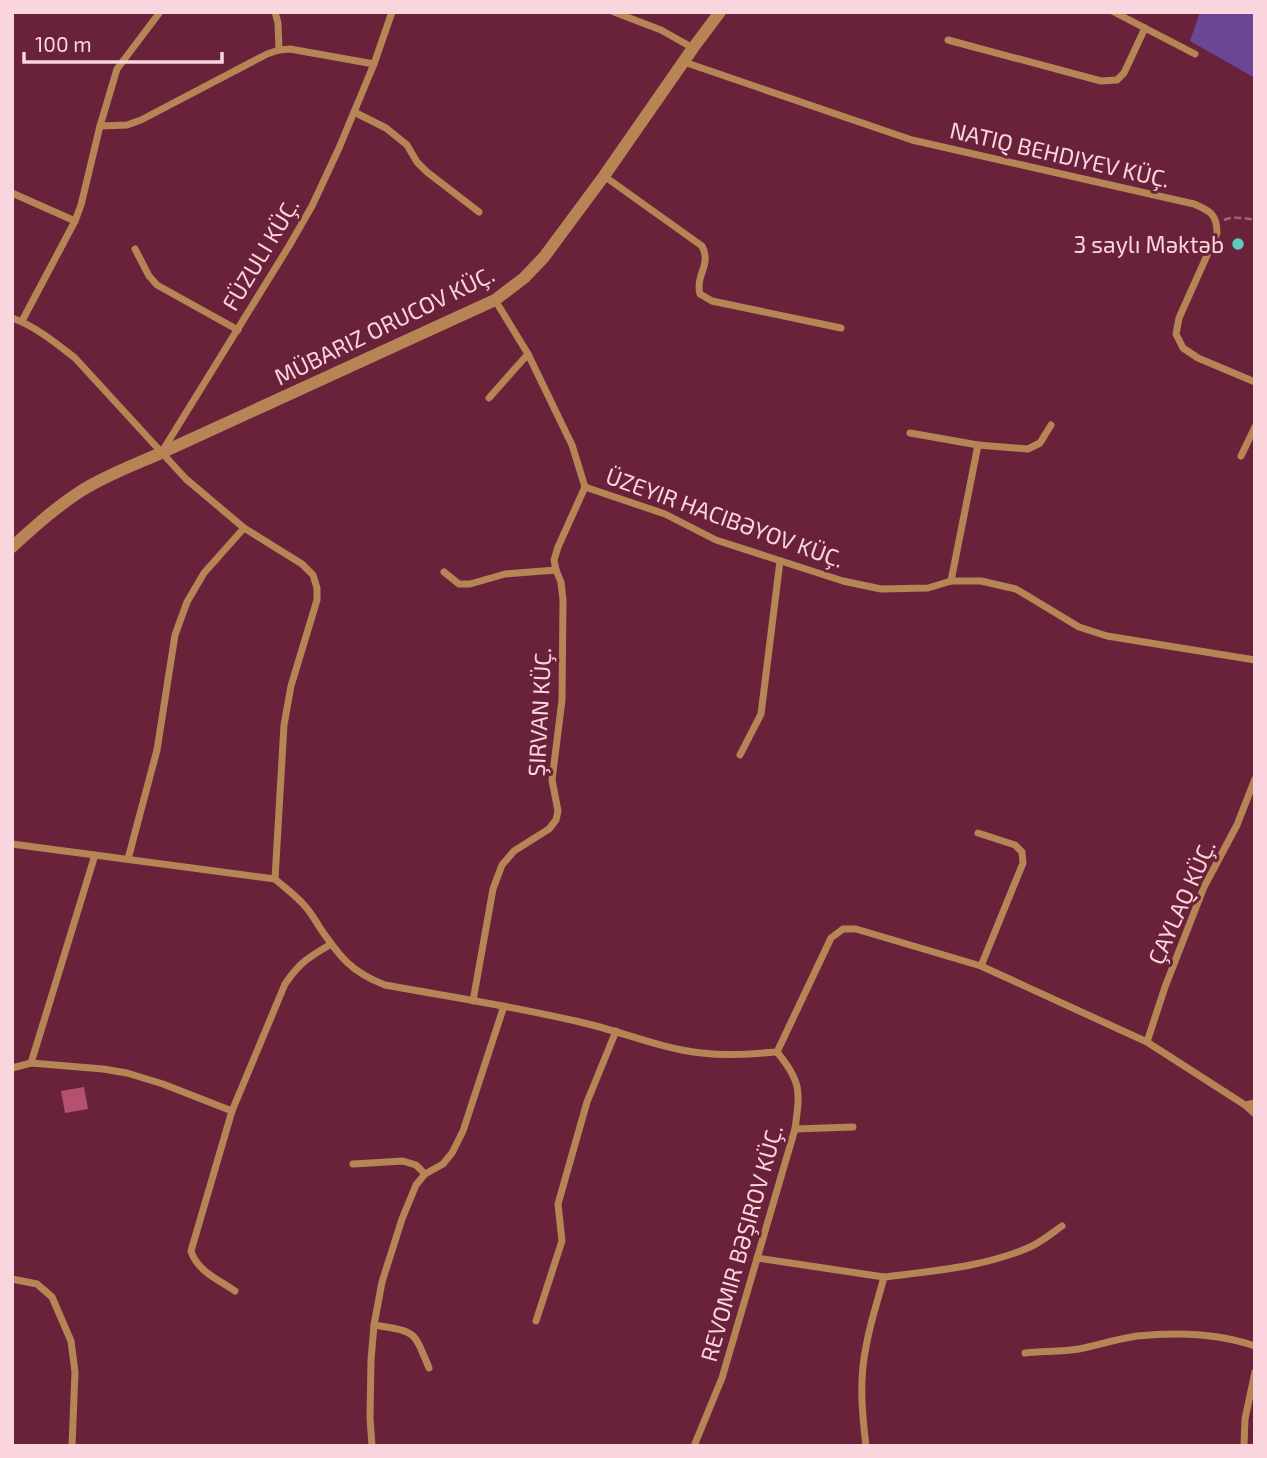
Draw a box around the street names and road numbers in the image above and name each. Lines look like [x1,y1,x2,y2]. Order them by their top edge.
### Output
street label: NATIQ BEHDIYEV KÜÇ. [947,115,1173,194]
street label: FÜZULI KÜÇ. [215,193,305,316]
street label: MÜBARIZ ORUCOV KÜÇ. [269,260,499,391]
street label: ÜZEYIR HACIBƏYOV KÜÇ. [602,461,848,574]
street label: ŞIRVAN KÜÇ. [522,647,557,777]
street label: ÇAYLAQ KÜÇ. [1141,836,1222,969]
street label: REVOMIR BƏŞIROV KÜÇ. [694,1121,789,1365]

